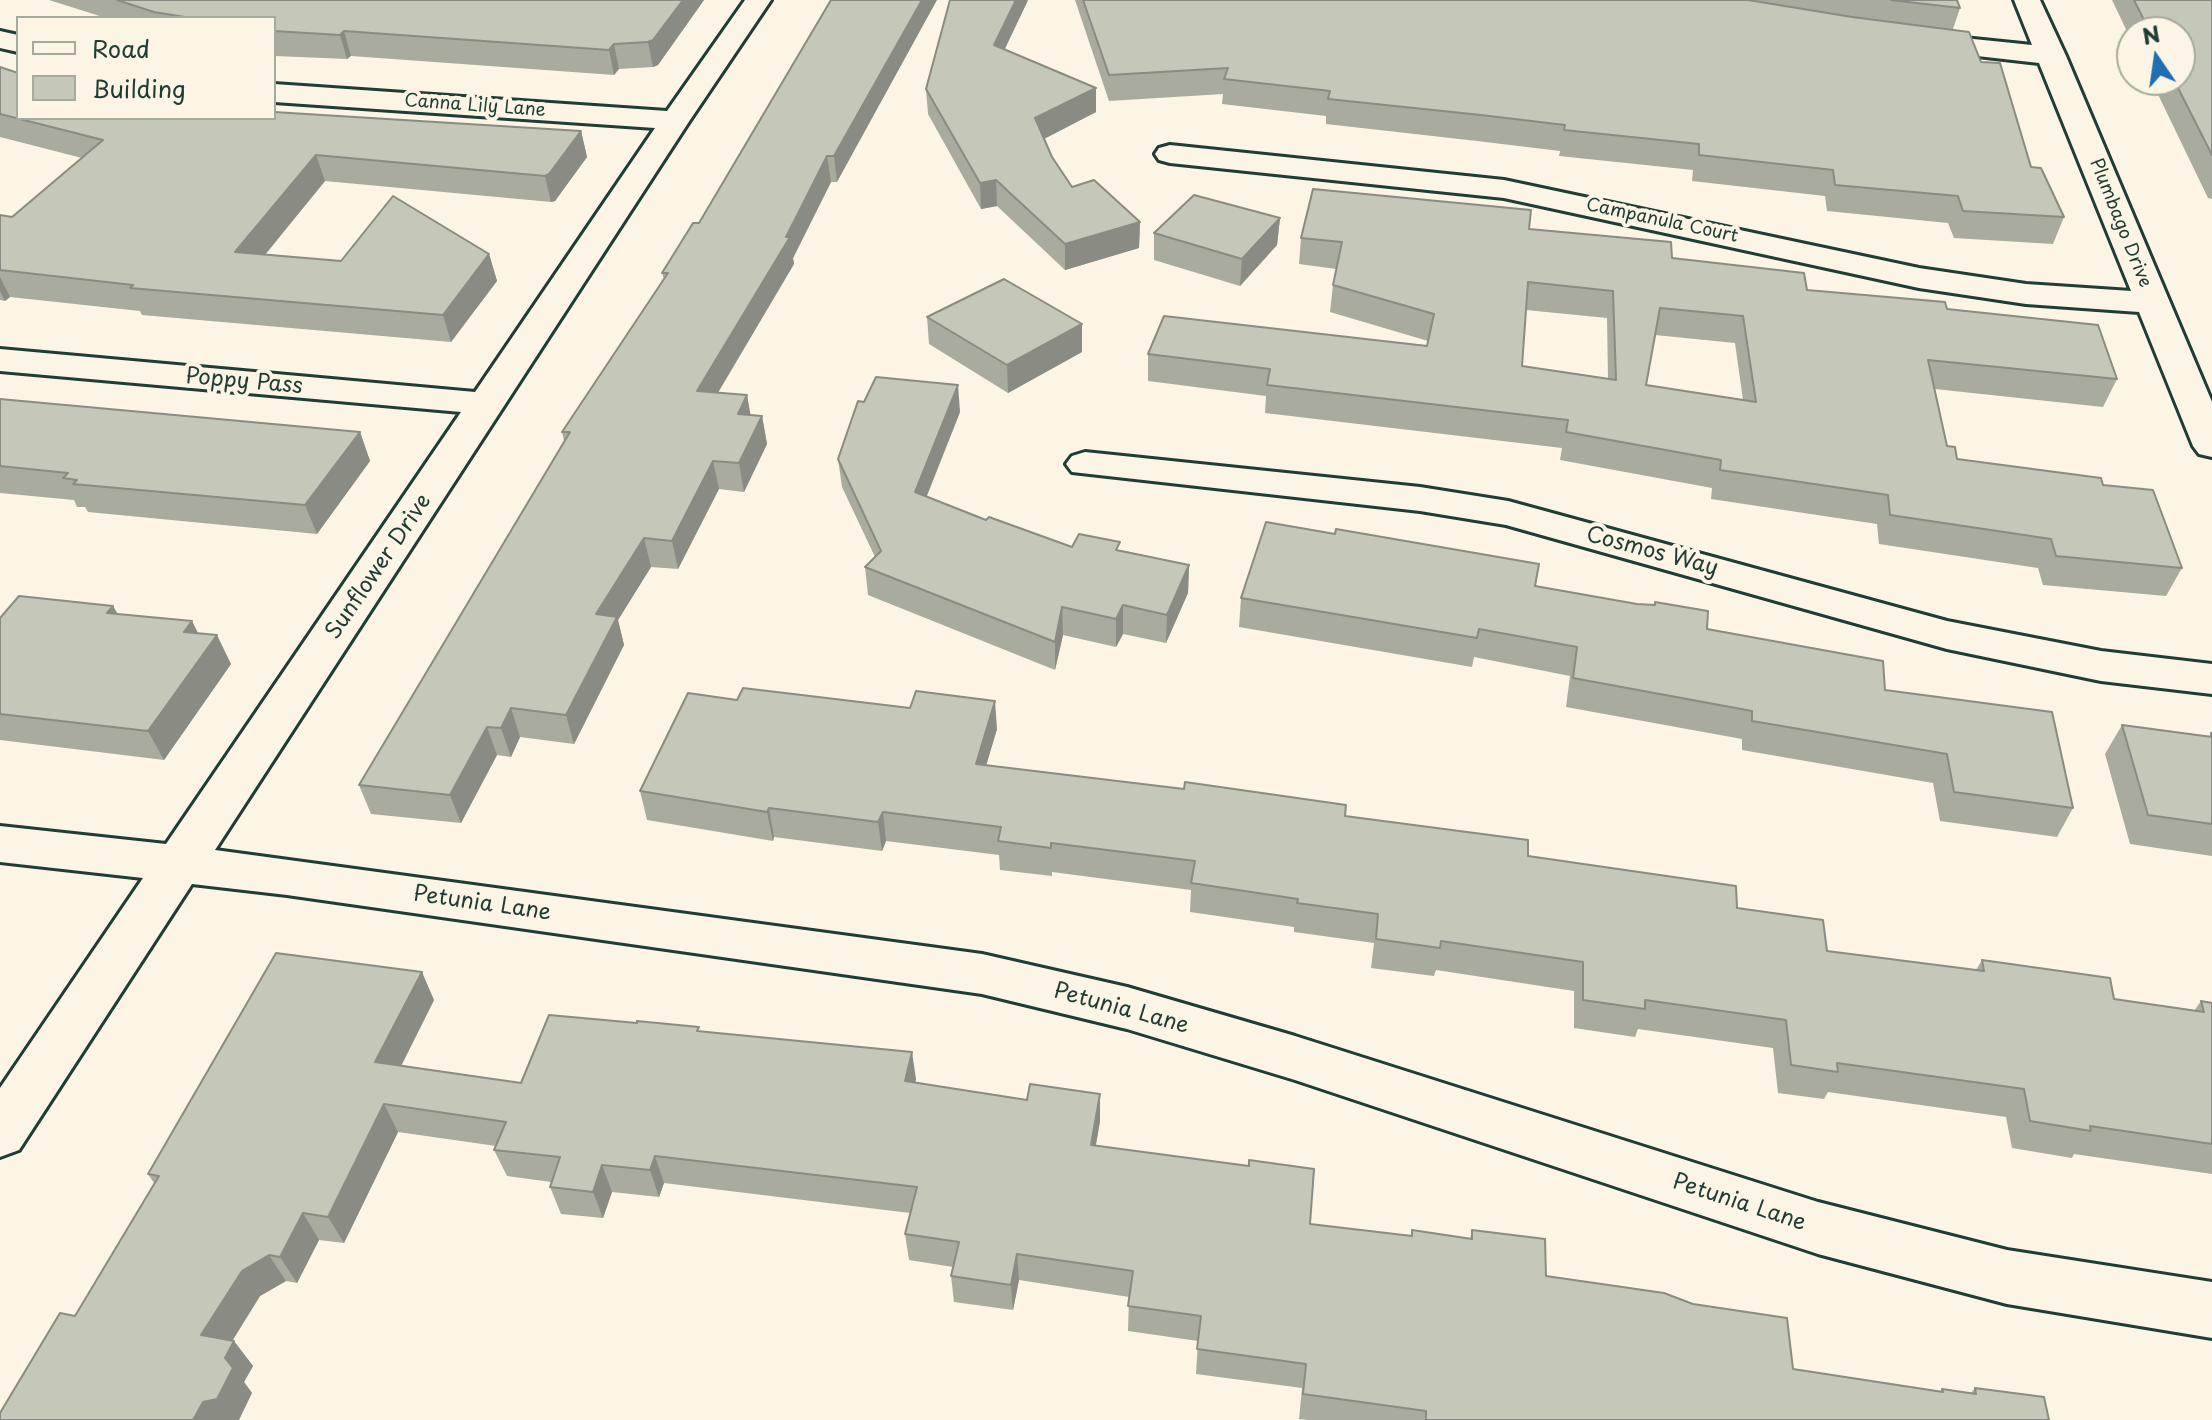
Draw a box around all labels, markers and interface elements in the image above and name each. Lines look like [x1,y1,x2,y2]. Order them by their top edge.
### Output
legend [16,16,276,120]
north arrow [2116,16,2196,96]
text: N [2139,16,2163,52]
text: Road [92,30,150,66]
text: Building [92,70,186,106]
street label: Canna Lily Lane [404,90,546,122]
street label: Plumbago Drive [2084,155,2156,291]
street label: Campanula Court [1584,194,1740,248]
street label: Poppy Pass [184,364,304,400]
street label: Sunflower Drive [321,489,437,645]
street label: Cosmos Way [1583,522,1721,582]
street label: Petunia Lane [411,881,553,927]
street label: Petunia Lane [1050,978,1192,1040]
street label: Petunia Lane [1669,1169,1809,1237]

